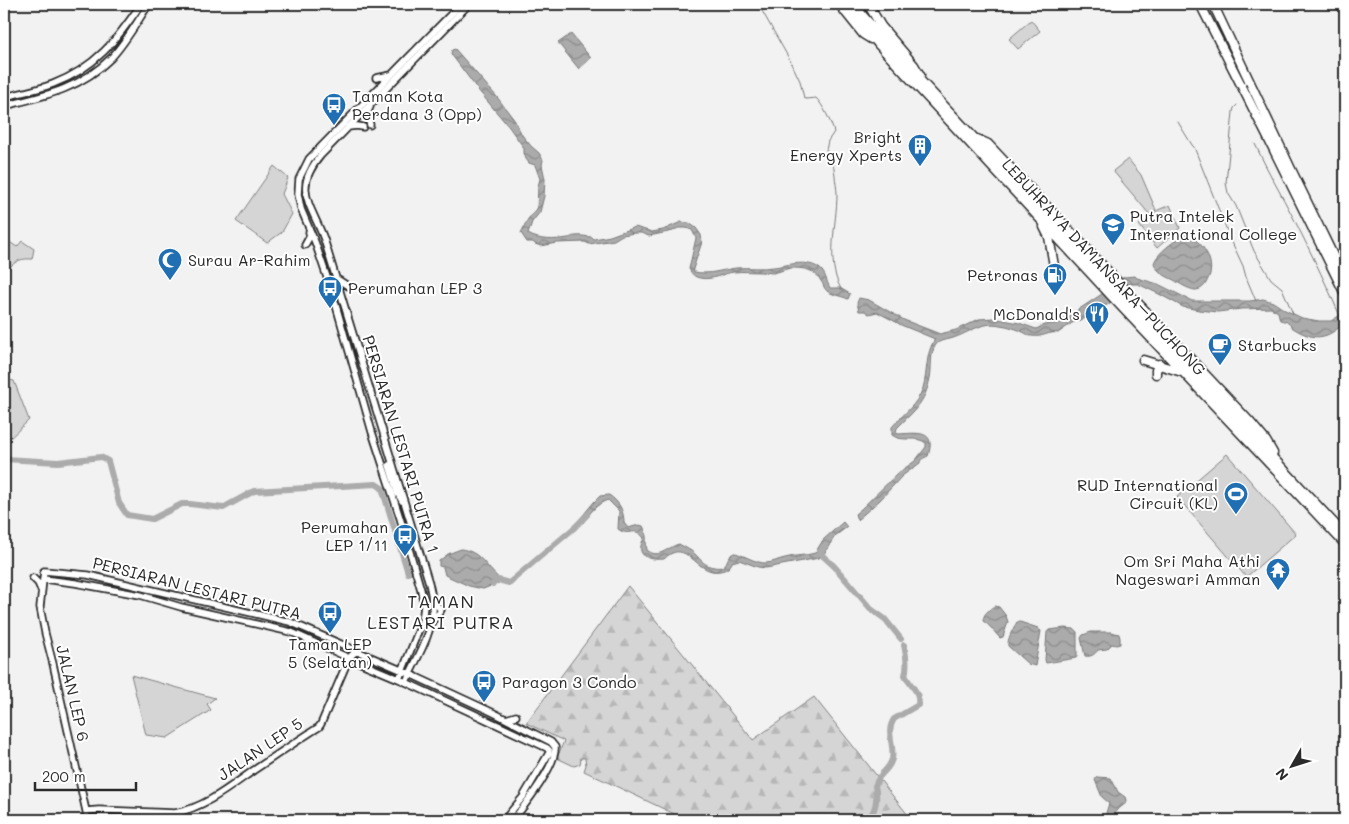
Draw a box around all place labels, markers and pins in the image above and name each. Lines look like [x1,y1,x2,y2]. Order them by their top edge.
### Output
place label: Taman Kota Perdana 3 (Opp) [352,85,482,124]
bus stop icon: Taman Kota Perdana 3 (Opp) [321,92,347,126]
place label: Bright Energy Xperts [790,126,902,165]
building icon: Bright Energy Xperts [907,133,933,167]
place label: Putra Intelek International College [1130,205,1297,244]
school or university icon: Putra Intelek International College [1100,212,1126,246]
mosque icon: Surau Ar-Rahim [157,247,183,281]
place label: Surau Ar-Rahim [188,249,310,270]
fuel station icon: Petronas [1042,262,1068,296]
place label: Petronas [967,264,1038,285]
bus stop icon: Perumahan LEP 3 [317,275,343,309]
place label: Perumahan LEP 3 [348,277,482,298]
restaurant icon: McDonald's [1084,301,1110,335]
place label: McDonald's [993,303,1080,324]
cafe icon: Starbucks [1207,332,1233,366]
place label: Starbucks [1238,334,1317,355]
place label: RUD International Circuit (KL) [1077,474,1218,513]
sports icon: RUD International Circuit (KL) [1223,481,1249,515]
place label: Perumahan LEP 1/11 [301,516,388,555]
bus stop icon: Perumahan LEP 1/11 [392,523,418,557]
place label: Om Sri Maha Athi Nageswari Amman [1115,550,1260,589]
temple icon: Om Sri Maha Athi Nageswari Amman [1265,557,1291,591]
bus stop icon: Taman LEP 5 (Selatan) [317,600,343,634]
place label: Taman LEP 5 (Selatan) [288,633,372,672]
bus stop icon: Paragon 3 Condo [471,669,497,703]
place label: Paragon 3 Condo [502,671,636,692]

